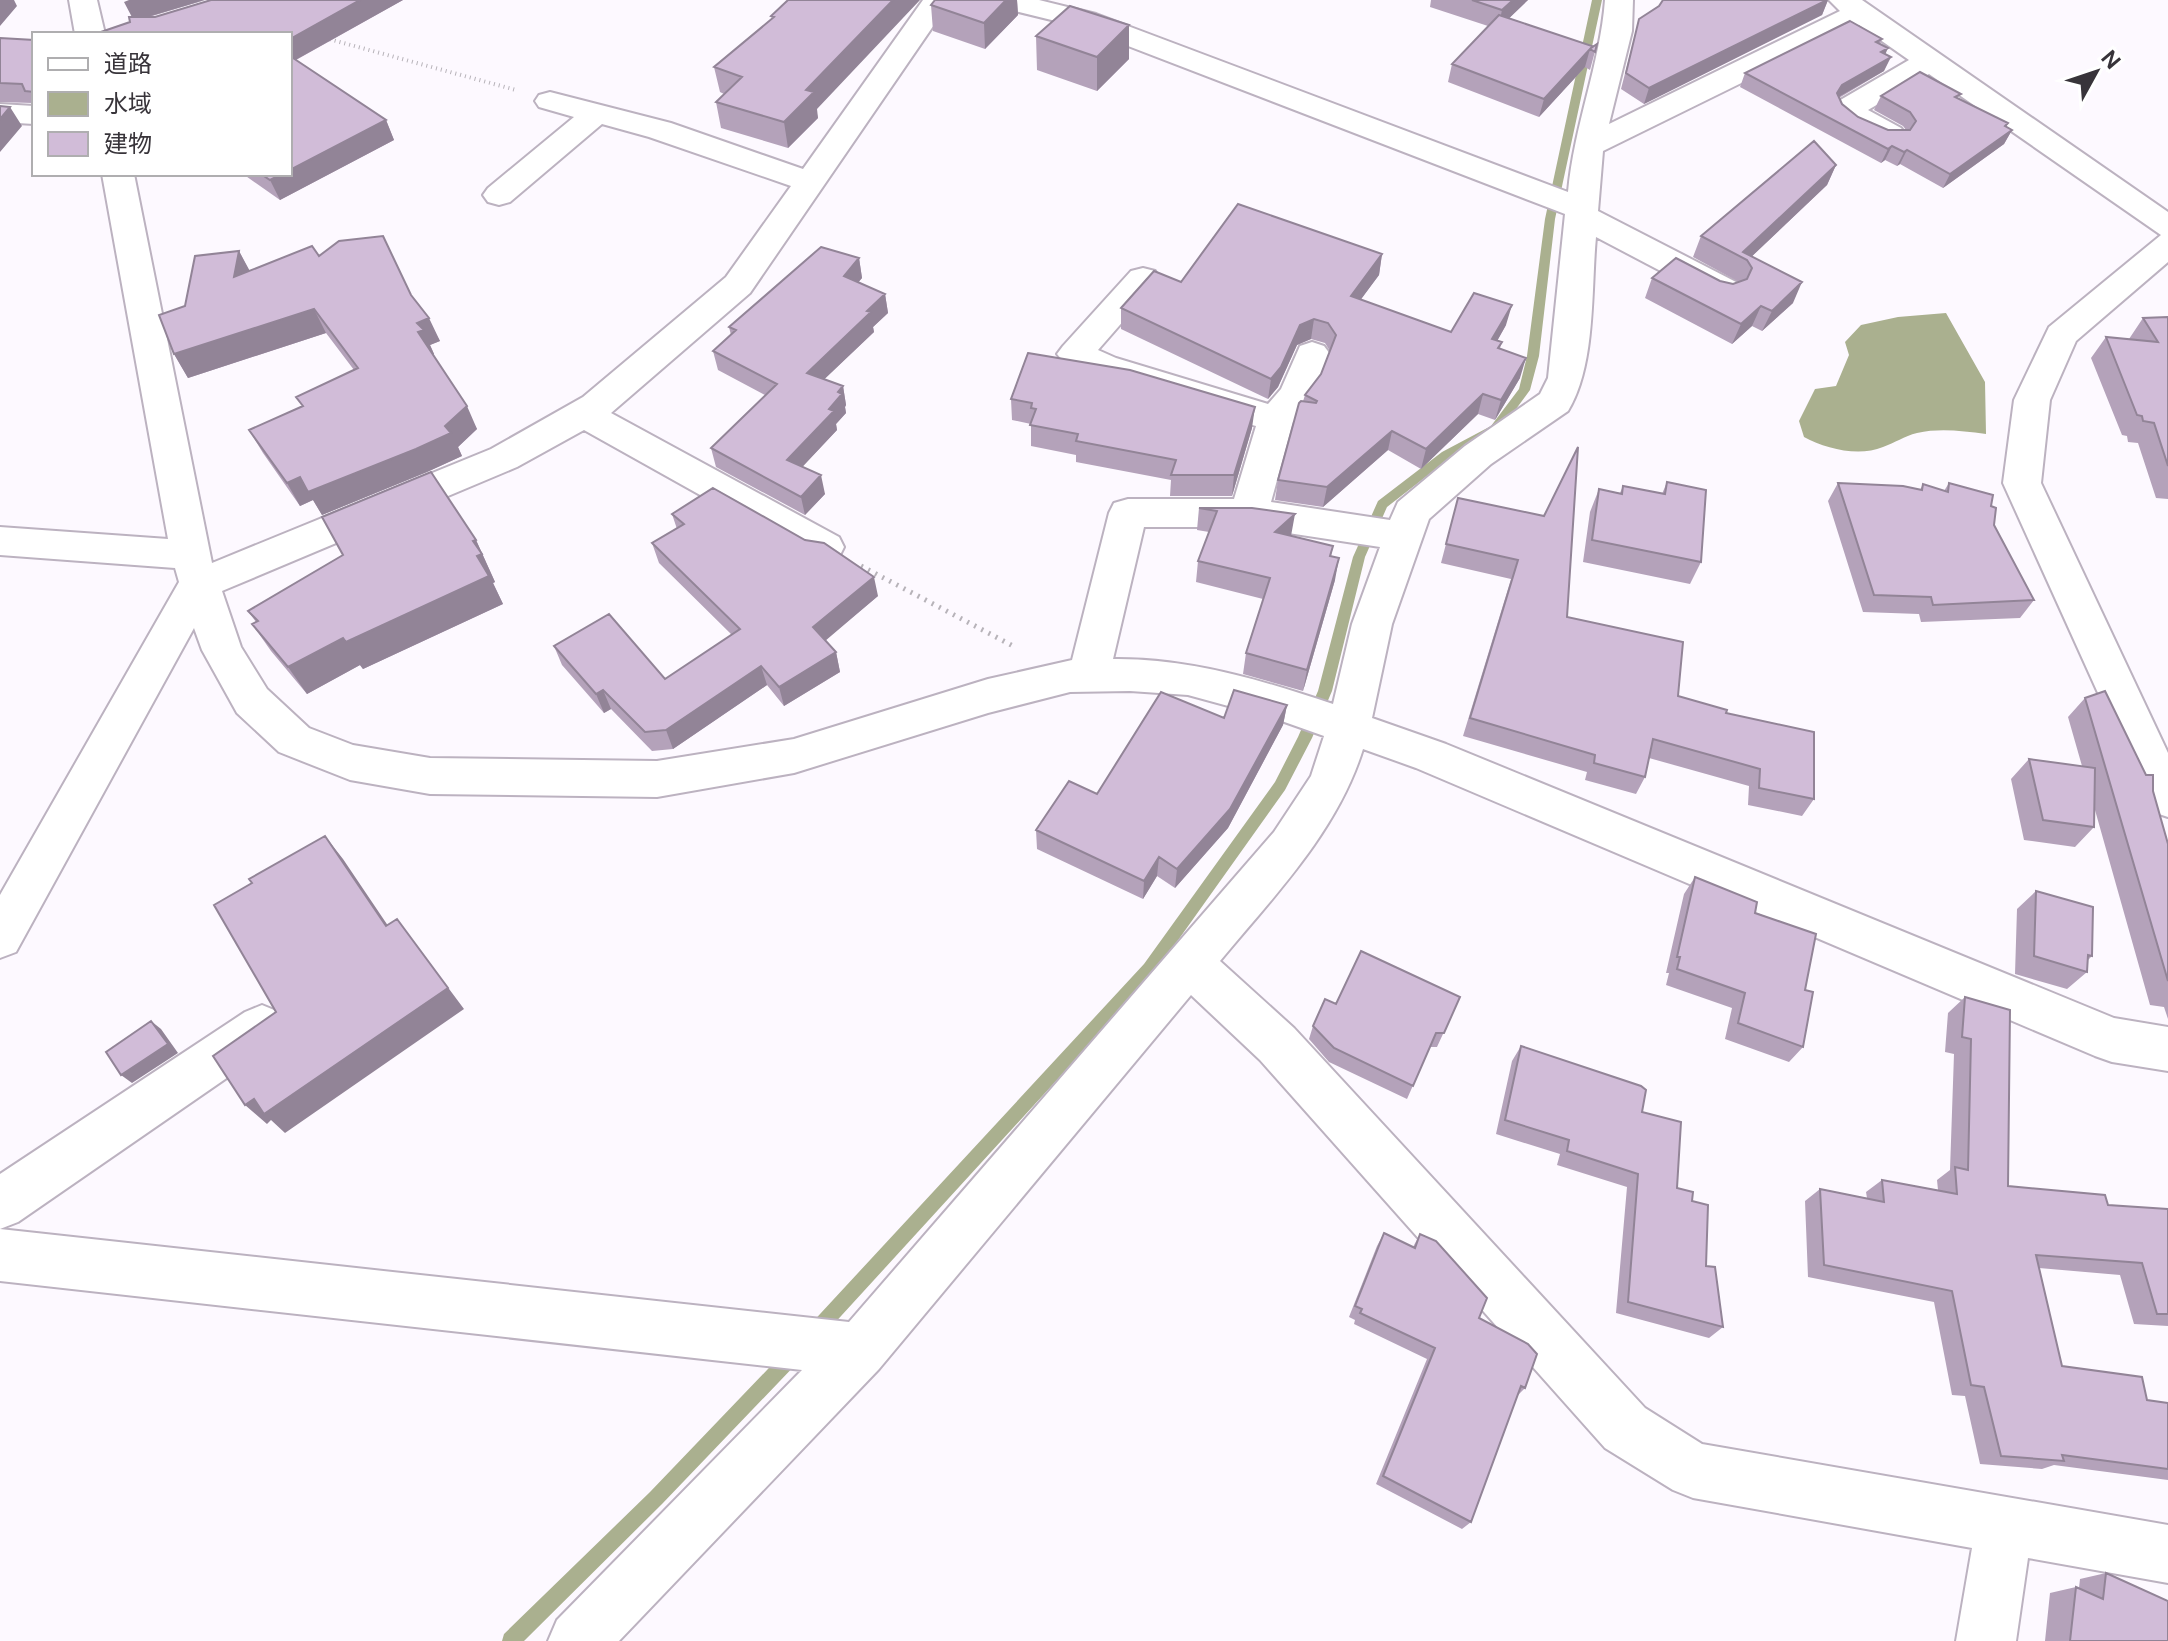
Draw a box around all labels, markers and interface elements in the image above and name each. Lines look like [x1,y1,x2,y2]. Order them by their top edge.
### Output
legend [32,32,292,176]
north arrow [2056,32,2136,112]
text: N [2095,44,2127,75]
text: 道路 [104,48,152,79]
text: 水域 [104,88,152,119]
text: 建物 [104,128,152,159]

